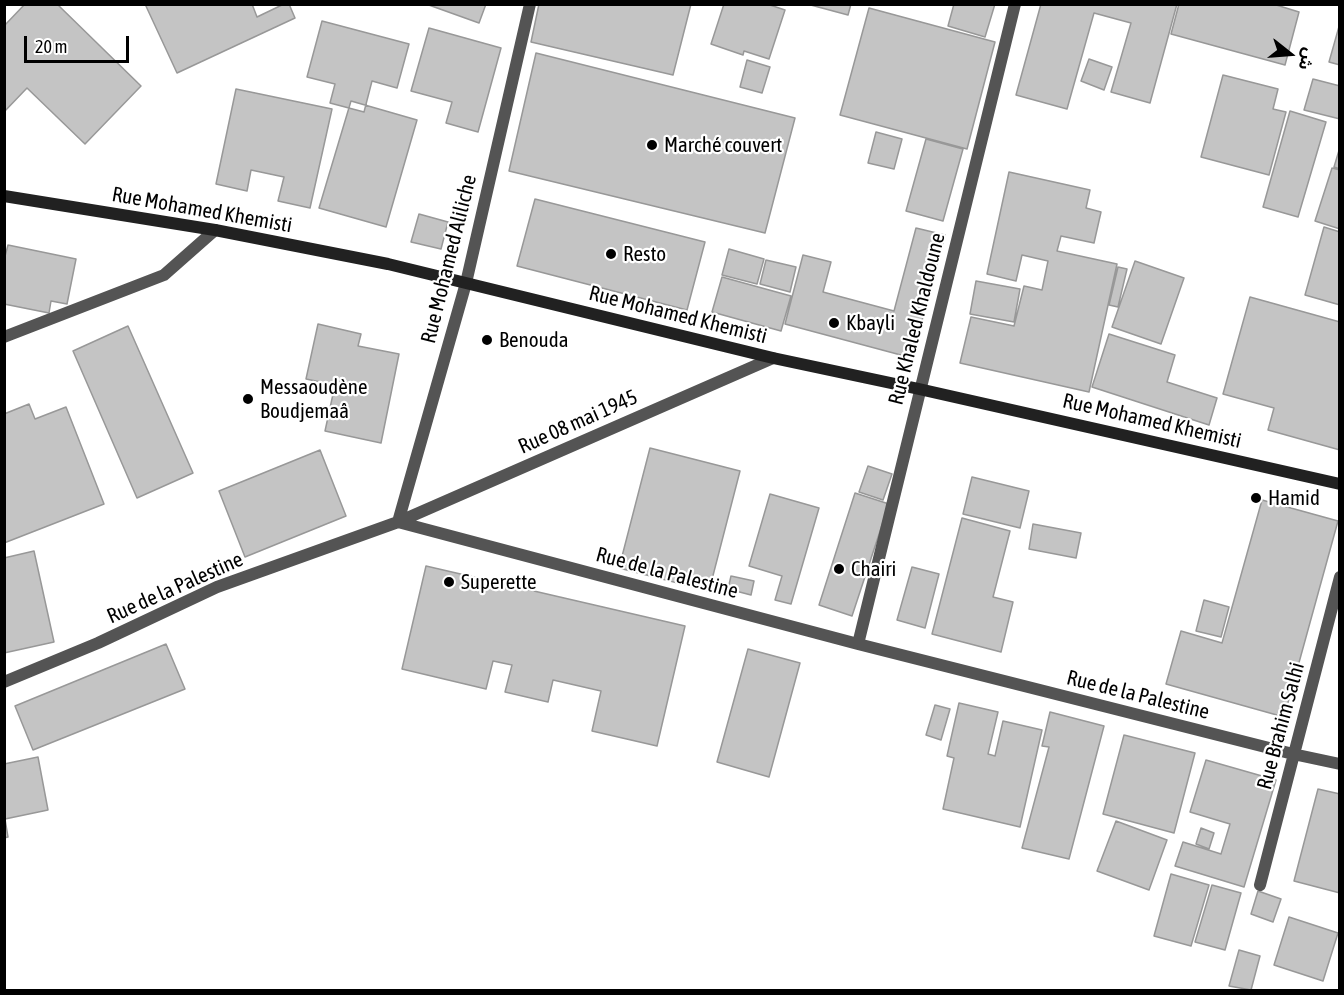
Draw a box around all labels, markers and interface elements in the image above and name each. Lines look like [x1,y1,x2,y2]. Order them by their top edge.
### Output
scale bar [27,24,132,62]
north arrow [1260,24,1320,84]
text: 20 m [35,36,67,57]
text: ش [1295,46,1319,72]
place label: Marché couvert [664,132,782,158]
marker: Marché couvert [645,138,659,152]
street label: Rue Mohamed Aliliche [416,172,482,346]
street label: Rue Mohamed Khemisti [110,182,294,238]
street label: Rue Khaled Khaldoune [883,230,951,408]
place label: Resto [623,241,666,267]
marker: Resto [604,247,618,261]
street label: Rue Mohamed Khemisti [586,281,770,349]
place label: Kbayli [846,310,895,336]
marker: Kbayli [827,316,841,330]
place label: Benouda [499,327,568,353]
marker: Benouda [480,333,494,347]
place label: Messaoudène Boudjemaâ [260,374,367,424]
street label: Rue 08 mai 1945 [515,385,641,459]
street label: Rue Mohamed Khemisti [1060,388,1244,454]
marker: Messaoudène Boudjemaâ [241,392,255,406]
place label: Hamid [1268,485,1320,511]
marker: Hamid [1249,491,1263,505]
street label: Rue de la Palestine [593,542,741,604]
street label: Rue de la Palestine [103,547,247,629]
place label: Chairi [851,556,896,582]
marker: Chairi [832,562,846,576]
place label: Superette [461,569,537,595]
marker: Superette [442,575,456,589]
street label: Rue Brahim Salhi [1252,660,1310,792]
street label: Rue de la Palestine [1064,665,1212,725]

